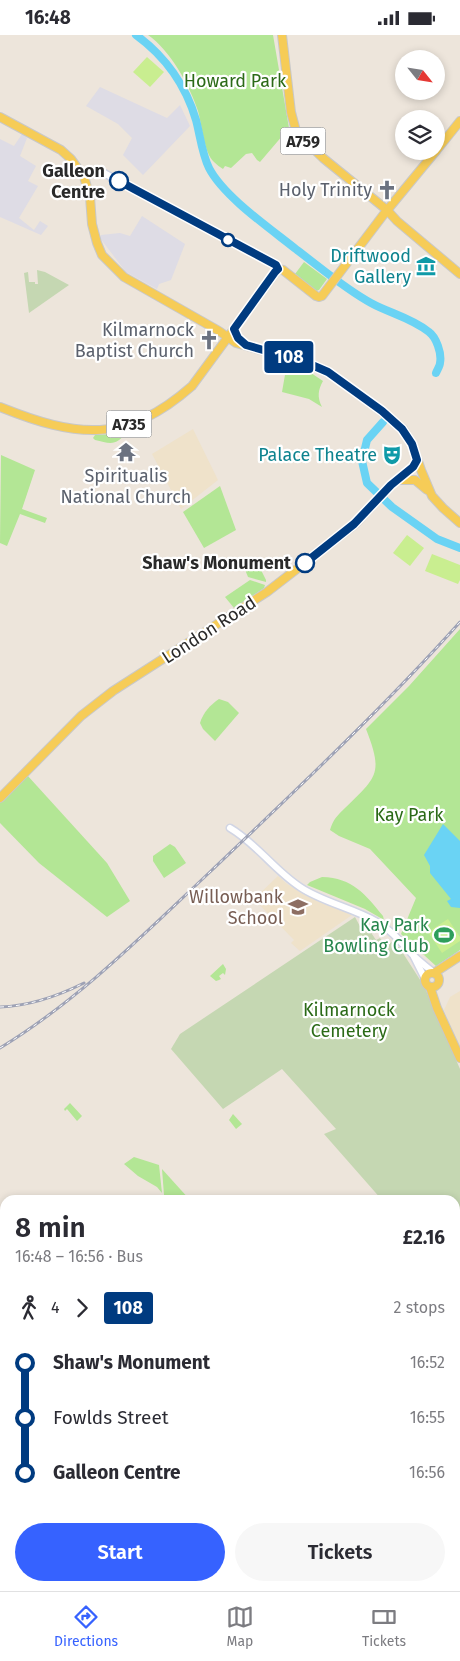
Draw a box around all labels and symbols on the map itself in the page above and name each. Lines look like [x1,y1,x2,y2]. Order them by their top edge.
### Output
north arrow [395,50,445,100]
park label: Howard Park [184,70,287,92]
road number: A759 [280,127,326,155]
place label: Galleon Centre [42,160,105,203]
marker: Galleon Centre [109,171,129,191]
place label: Holy Trinity [279,179,372,201]
church icon: Holy Trinity [376,179,398,201]
unlabelled marker [221,233,235,247]
place label: Driftwood Gallery [330,245,411,288]
museum icon: Driftwood Gallery [415,255,437,277]
place label: Kilmarnock Baptist Church [75,319,195,362]
church icon: Kilmarnock Baptist Church [198,329,220,351]
line badge: 108 [260,341,318,373]
road number: A735 [106,411,152,437]
temple icon: Spiritualis National Church [115,441,137,463]
place label: Palace Theatre [258,444,377,466]
theatre icon: Palace Theatre [381,444,403,466]
place label: Spiritualis National Church [61,465,191,508]
place label: Shaw's Monument [142,552,292,574]
marker: Shaw's Monument [295,553,315,573]
street label: London Road [158,591,260,669]
park label: Kay Park [374,804,444,826]
place label: Willowbank School [189,886,284,929]
school or university icon: Willowbank School [287,896,309,918]
place label: Kay Park Bowling Club [323,914,430,957]
sports icon: Kay Park Bowling Club [433,924,455,946]
park label: Kilmarnock Cemetery [303,999,396,1042]

